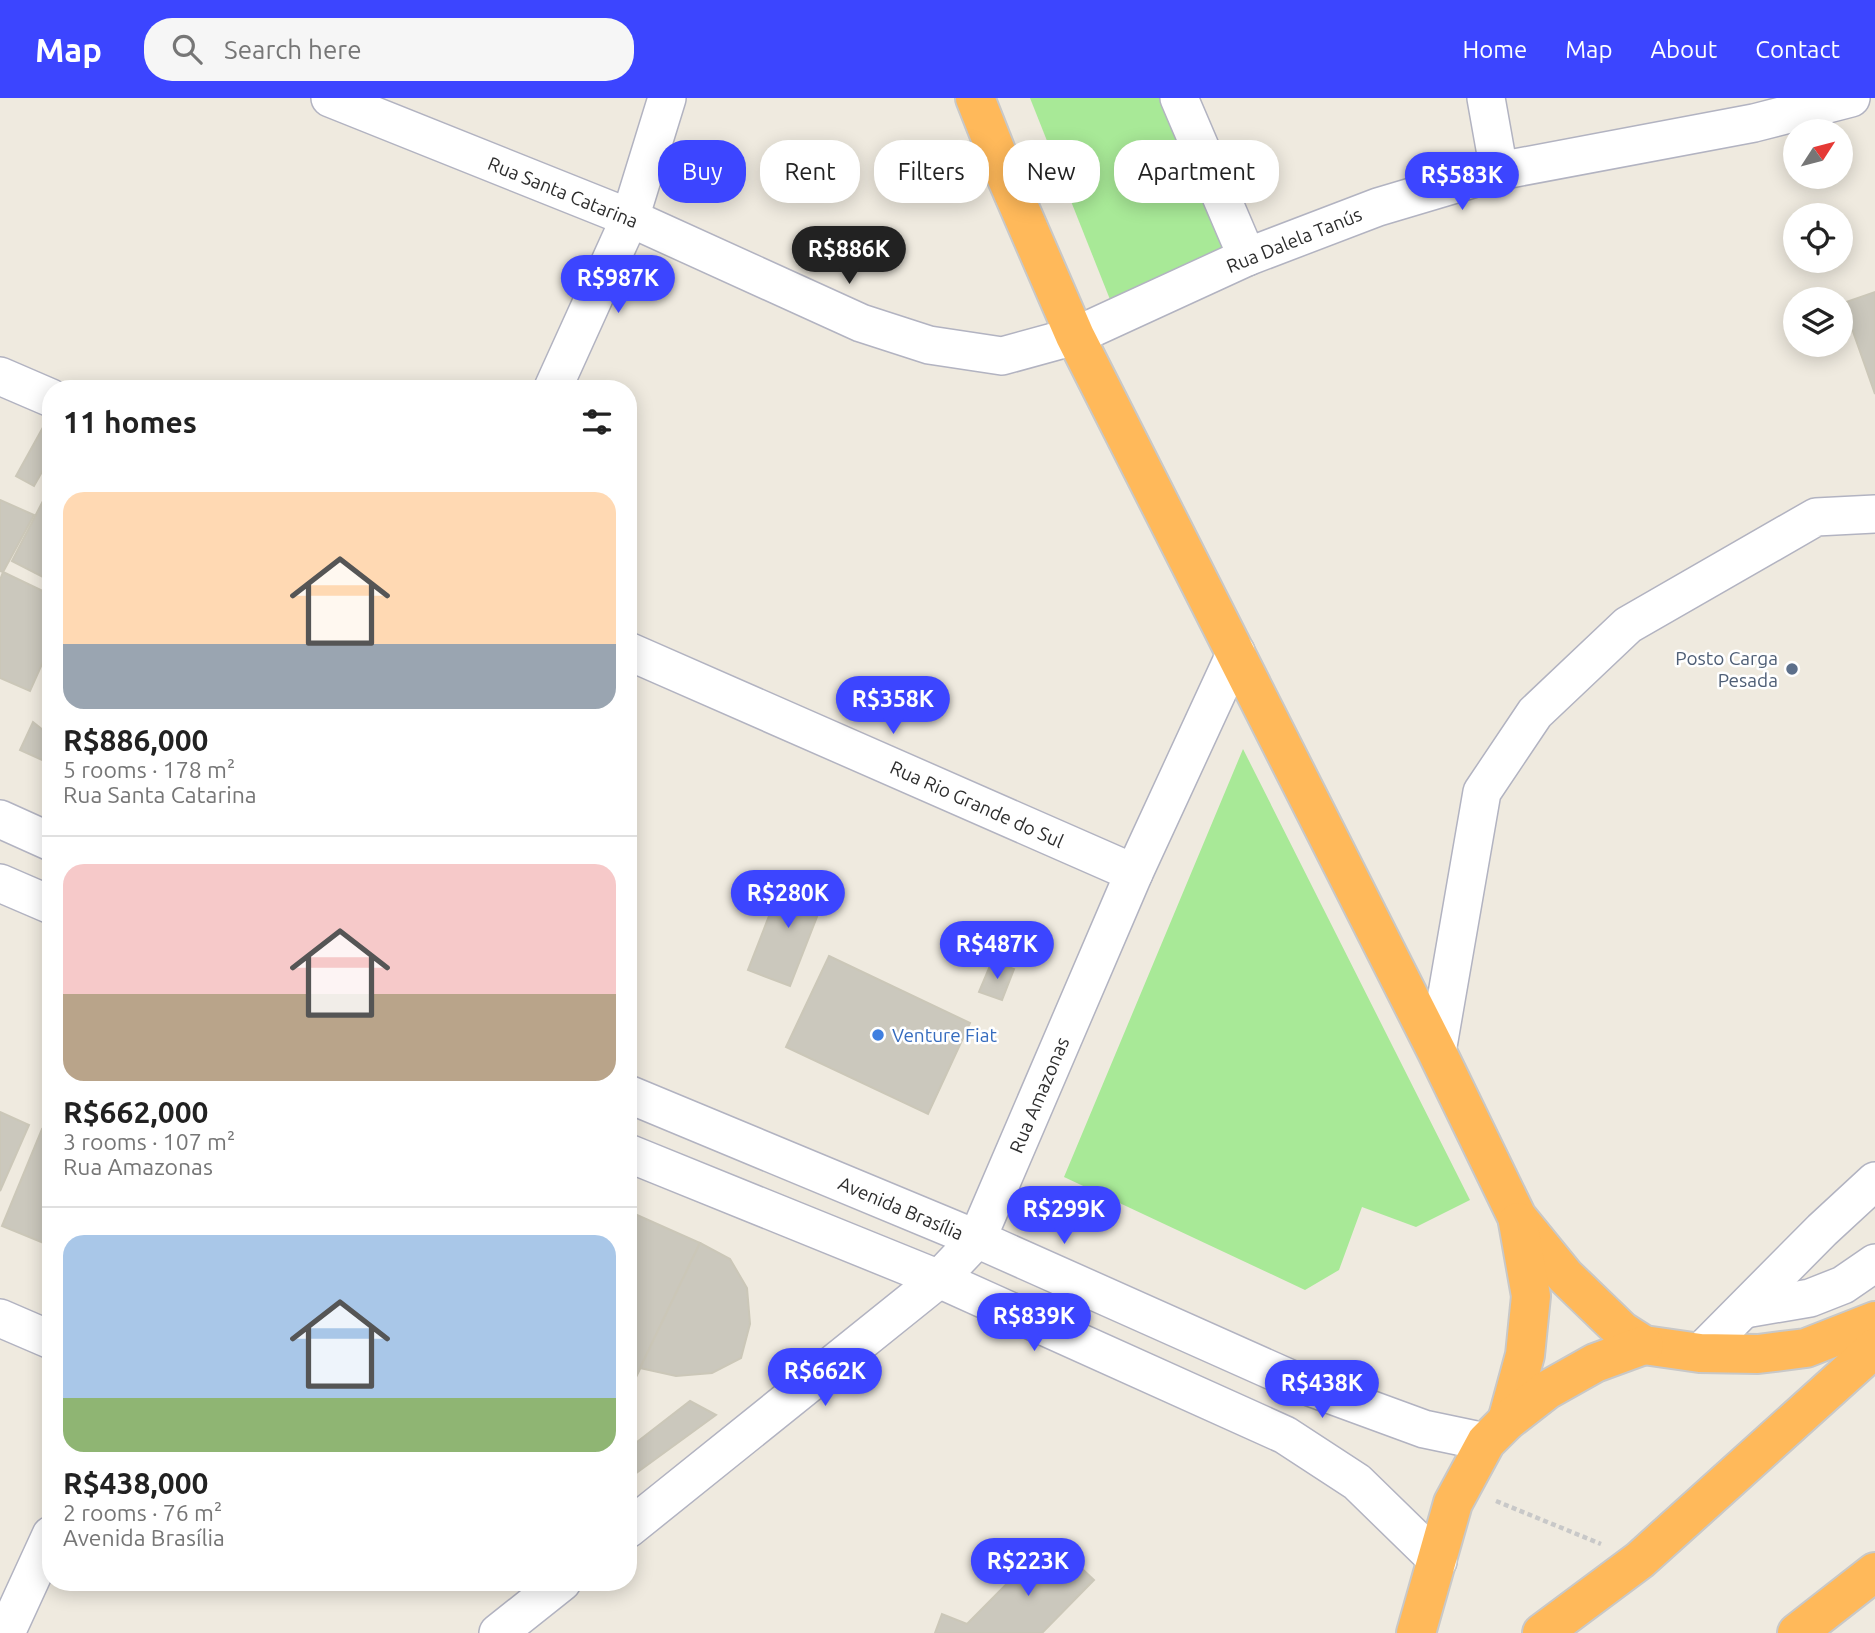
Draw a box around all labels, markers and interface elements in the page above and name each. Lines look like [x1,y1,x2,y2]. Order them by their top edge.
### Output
search box [144,18,634,81]
icon: search [168,30,206,68]
text: Map [35,31,102,68]
text: Search here [224,35,362,64]
text: Home [1462,36,1527,63]
text: Map [1565,36,1612,63]
text: About [1650,36,1717,63]
text: Contact [1755,36,1840,63]
north arrow [1783,119,1853,189]
map controls [1783,119,1853,357]
chip: Buy [658,140,746,203]
chip: Rent [760,140,860,203]
chip: Filters [874,140,989,203]
chip: New [1003,140,1100,203]
chip: Apartment [1114,140,1279,203]
street label: Rua Santa Catarina [485,152,641,232]
pin: R$583K [1405,152,1519,212]
text: R$583K [1421,162,1503,187]
street label: Rua Dalela Tanús [1223,203,1365,277]
button: locate [1783,203,1853,273]
pin: R$886K [792,226,906,286]
text: R$886K [808,236,890,261]
pin: R$987K [561,256,675,315]
text: R$987K [577,265,659,290]
button: layers [1783,287,1853,357]
icon: filters [578,403,616,441]
text: 11 homes [63,405,197,439]
icon: home [277,538,403,664]
place label: Posto Carga Pesada [1675,647,1778,691]
marker: Posto Carga Pesada [1784,661,1800,677]
pin: R$358K [836,676,950,736]
text: R$358K [852,686,934,711]
text: R$886,000 [63,723,209,757]
street label: Rua Rio Grande do Sul [887,756,1067,852]
text: 5 rooms · 178 m² [63,757,235,782]
text: Rua Santa Catarina [63,782,257,807]
pin: R$280K [731,870,845,930]
text: R$280K [747,880,829,905]
icon: home [277,910,403,1036]
pin: R$487K [940,922,1054,981]
text: R$487K [956,931,1038,956]
place label: Venture Fiat [892,1024,997,1046]
marker: Venture Fiat [870,1027,886,1043]
street label: Rua Amazonas [1005,1034,1073,1156]
text: R$662,000 [63,1095,209,1129]
text: 3 rooms · 107 m² [63,1129,235,1154]
text: Rua Amazonas [63,1154,213,1179]
street label: Avenida Brasília [835,1172,967,1244]
pin: R$299K [1007,1186,1121,1246]
text: R$299K [1023,1196,1105,1221]
icon: home [277,1281,403,1407]
pin: R$839K [977,1294,1091,1353]
text: R$839K [993,1303,1075,1328]
pin: R$662K [768,1348,882,1408]
text: R$662K [784,1358,866,1383]
pin: R$438K [1265,1360,1379,1420]
text: R$438K [1281,1370,1363,1395]
text: R$438,000 [63,1466,209,1500]
text: 2 rooms · 76 m² [63,1500,222,1525]
text: Avenida Brasília [63,1525,225,1550]
pin: R$223K [971,1538,1085,1598]
text: R$223K [987,1548,1069,1573]

